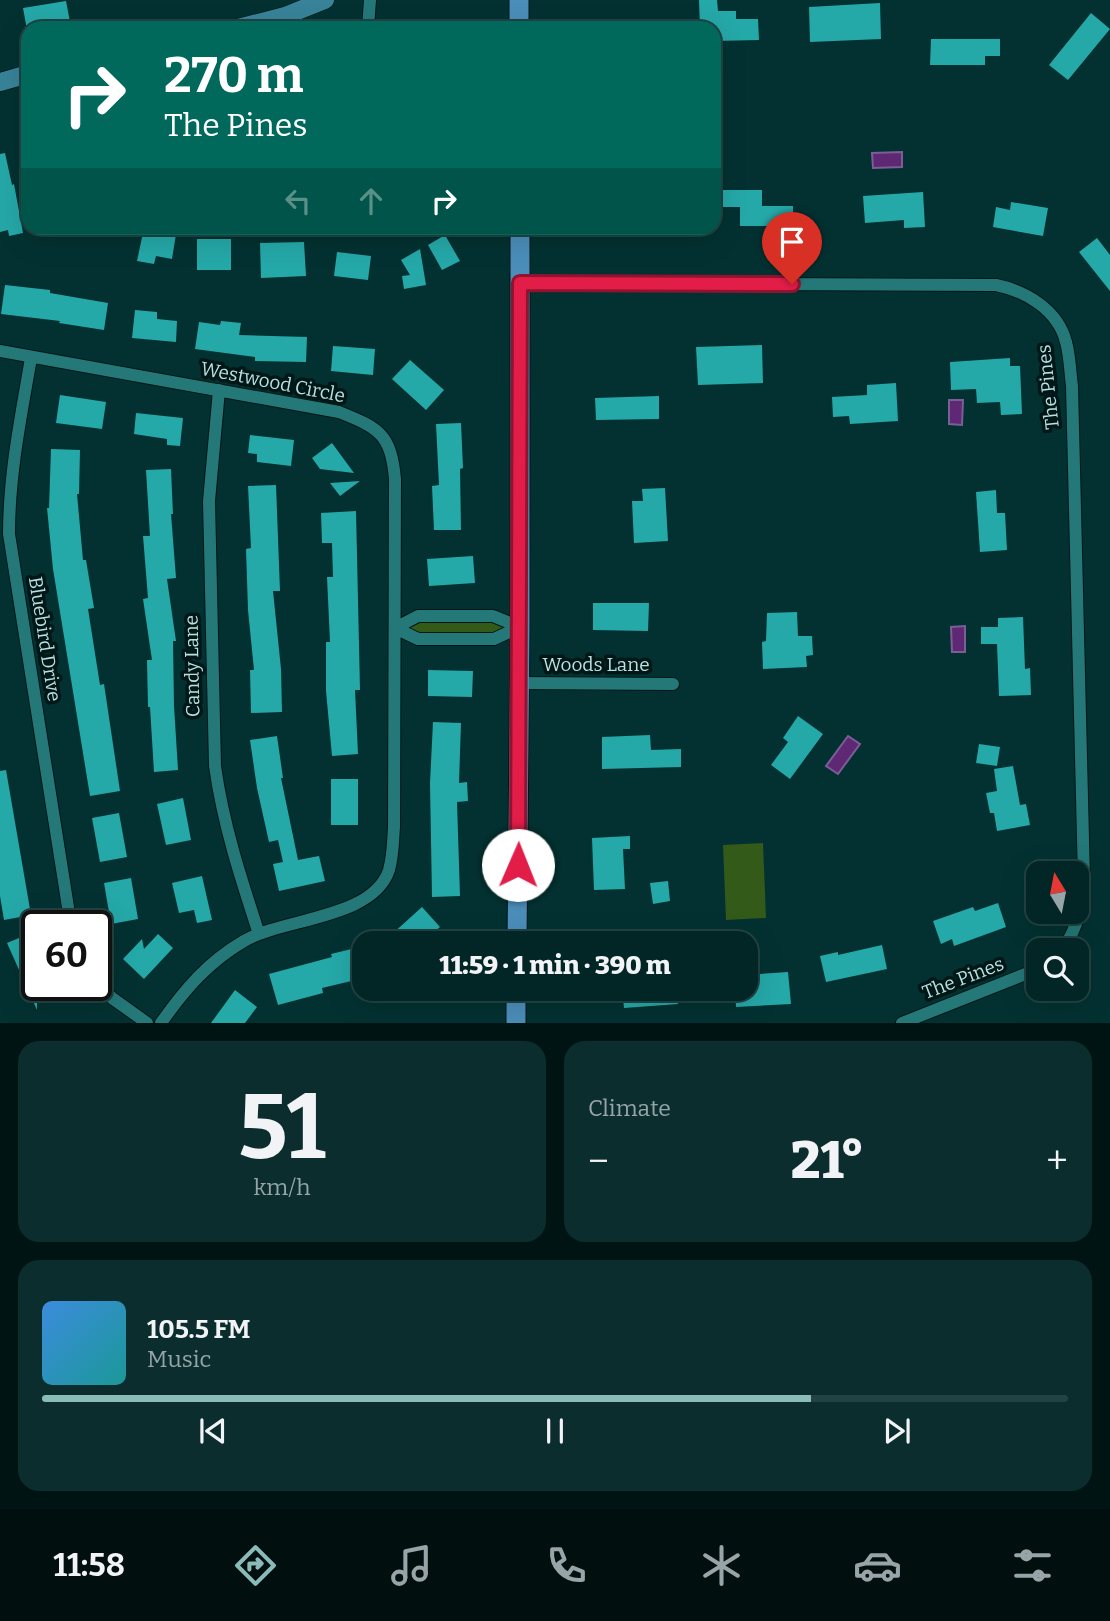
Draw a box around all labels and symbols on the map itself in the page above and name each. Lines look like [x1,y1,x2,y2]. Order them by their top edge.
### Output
pin [762,212,822,284]
street label: The Pines [1032,343,1064,431]
street label: Westwood Circle [199,357,347,407]
street label: Bluebird Drive [24,575,66,703]
street label: Candy Lane [180,615,204,717]
street label: Woods Lane [542,653,650,676]
position arrow [481,828,555,902]
north arrow [1026,861,1088,924]
speed limit sign: 60 [21,910,112,1001]
street label: The Pines [919,952,1007,1004]

